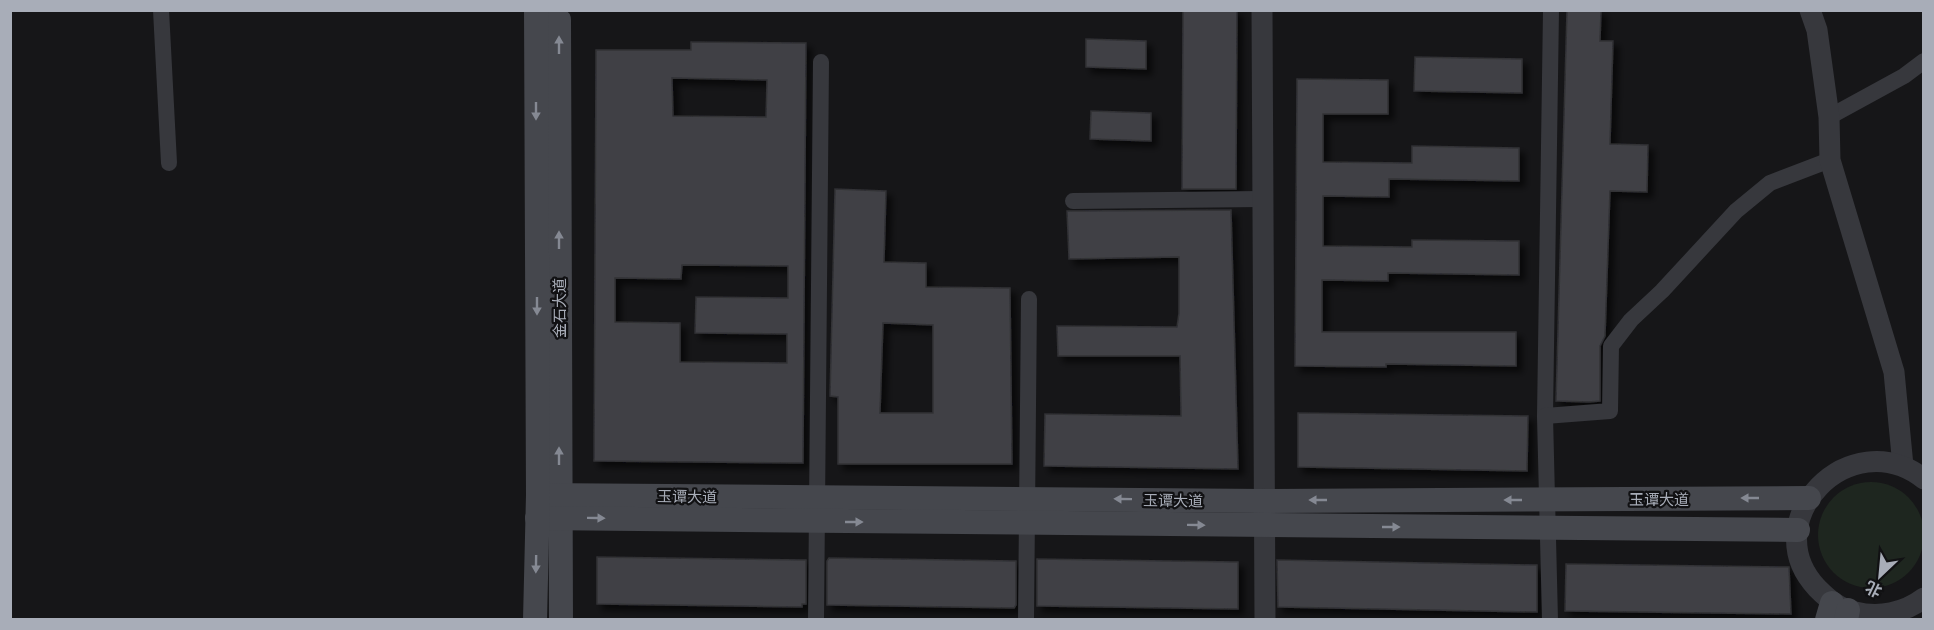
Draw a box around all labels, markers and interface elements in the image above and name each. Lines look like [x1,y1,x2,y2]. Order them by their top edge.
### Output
one-way arrow [554,36,564,55]
one-way arrow [531,101,541,120]
one-way arrow [554,231,564,250]
street label: 金石大道 [550,278,568,338]
one-way arrow [532,296,542,315]
one-way arrow [554,447,564,466]
street label: 玉谭大道 [657,486,717,506]
street label: 玉谭大道 [1143,490,1203,510]
street label: 玉谭大道 [1629,490,1689,508]
one-way arrow [1741,493,1760,503]
one-way arrow [1114,494,1133,504]
one-way arrow [1504,495,1523,505]
one-way arrow [1309,496,1328,505]
one-way arrow [586,513,605,522]
one-way arrow [844,517,863,527]
one-way arrow [1186,520,1205,529]
one-way arrow [1381,522,1400,532]
north arrow [1850,546,1910,606]
one-way arrow [531,554,541,573]
text: 北 [1862,578,1885,602]

